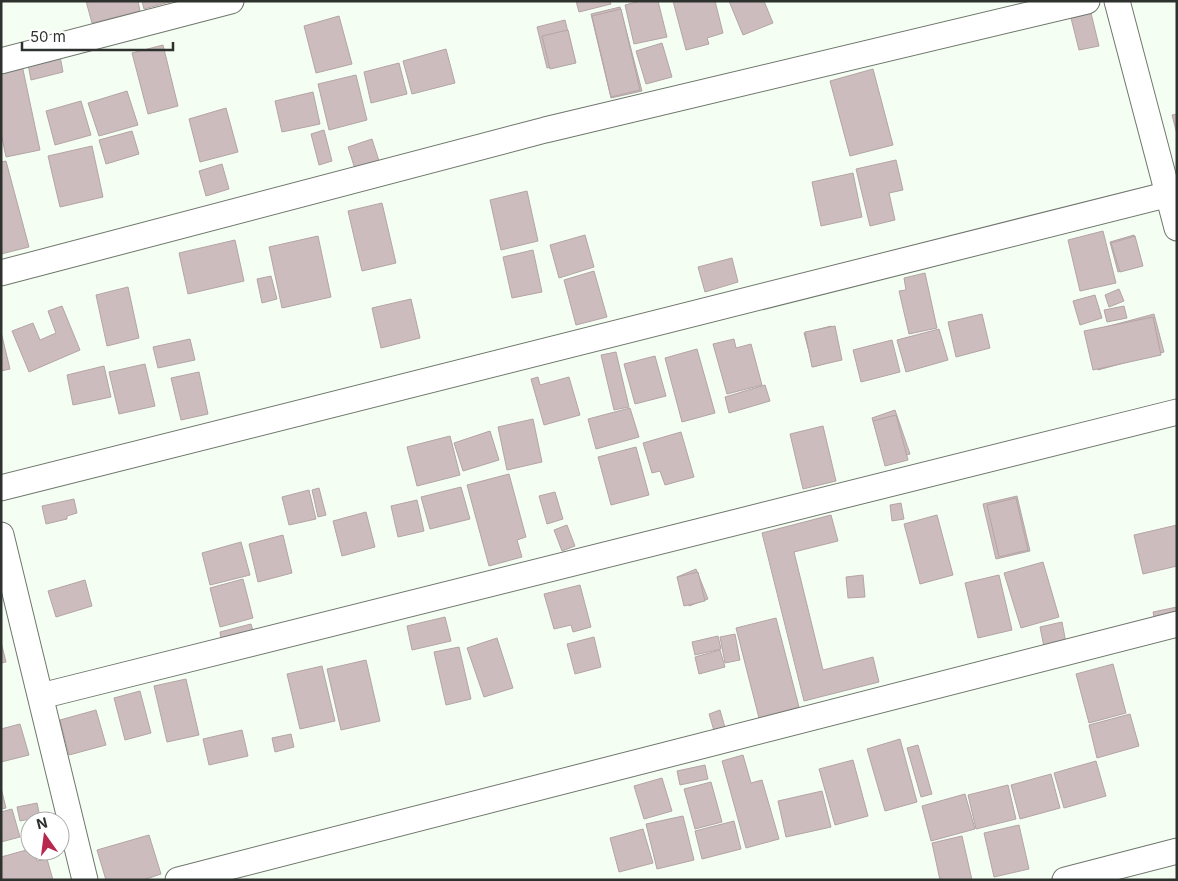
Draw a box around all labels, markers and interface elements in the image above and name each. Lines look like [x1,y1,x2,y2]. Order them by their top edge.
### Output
scale bar [22,20,174,52]
text: 50 m [30,27,66,46]
north arrow [20,811,70,861]
text: N [35,813,49,832]

